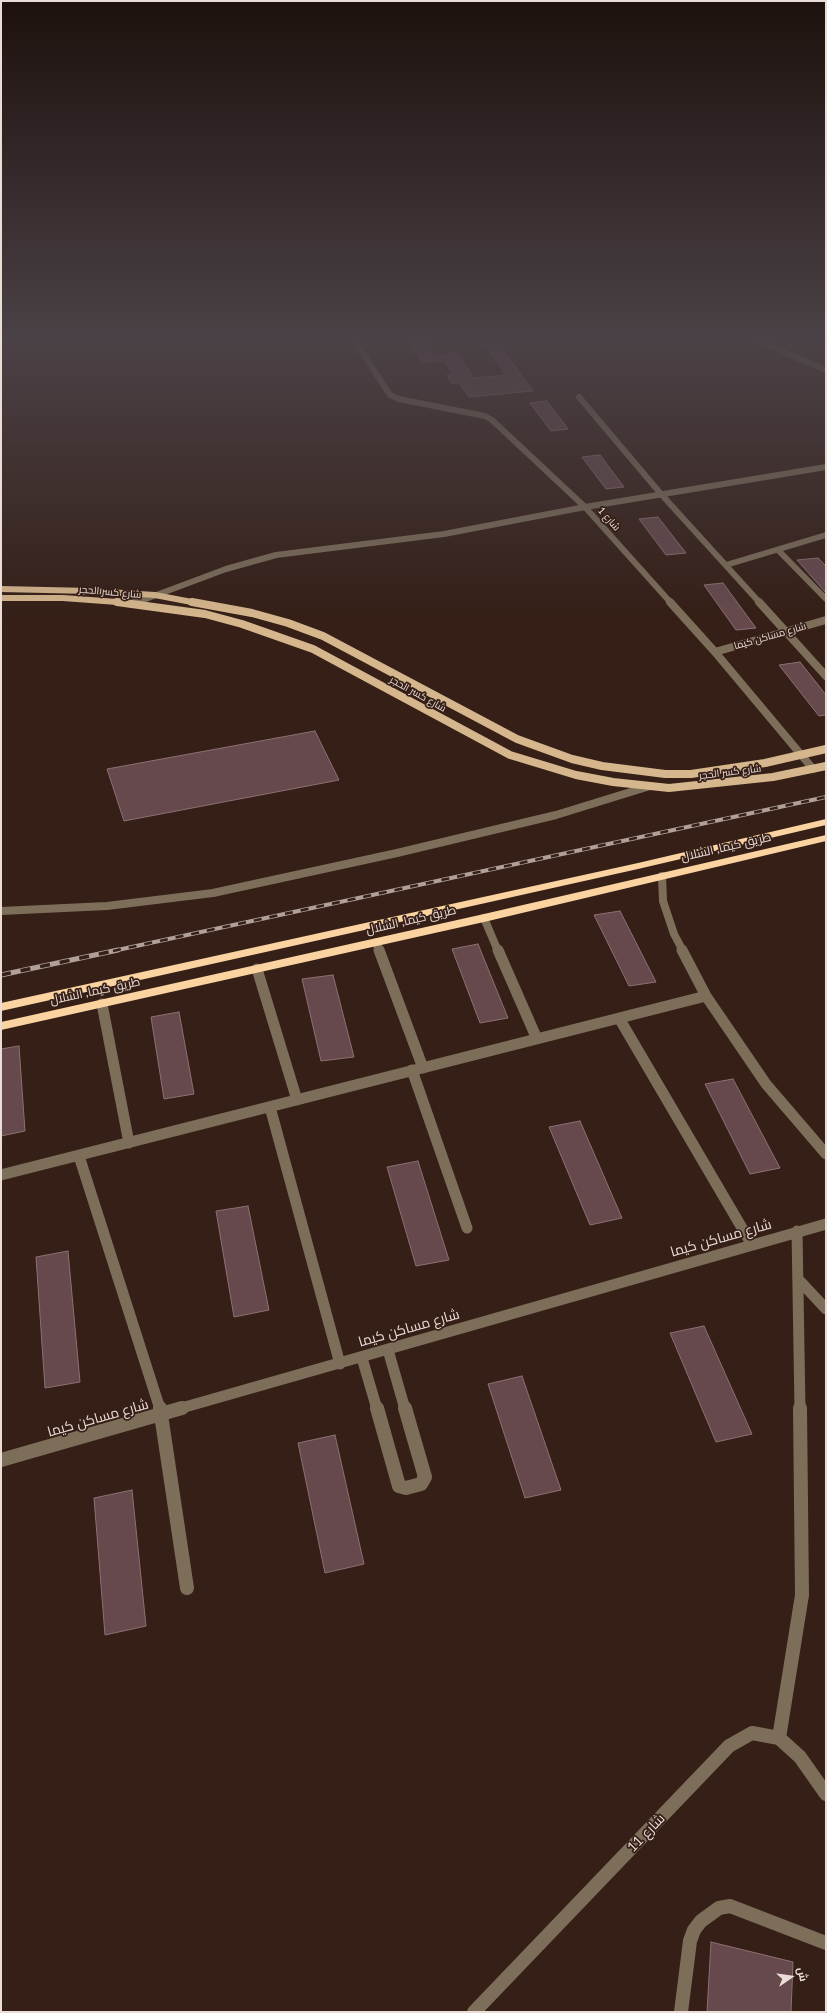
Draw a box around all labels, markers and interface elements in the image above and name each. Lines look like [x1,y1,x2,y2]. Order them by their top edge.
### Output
street label: شارع 1 [595,505,623,533]
street label: شارع كسر الحجر [78,583,142,601]
street label: شارع مساكن كيما [732,620,808,652]
street label: شارع كسر الحجر [388,674,448,714]
street label: شارع كسر الحجر [698,762,762,782]
street label: طريق كيما, الشلال [680,830,772,864]
street label: طريق كيما, الشلال [365,903,457,937]
street label: طريق كيما, الشلال [49,974,141,1008]
street label: شارع مساكن كيما [668,1216,774,1260]
street label: شارع مساكن كيما [356,1306,462,1350]
street label: شارع مساكن كيما [45,1396,151,1440]
street label: شارع 11 [624,1810,668,1856]
north arrow [771,1957,811,1997]
text: ش [795,1966,811,1983]

